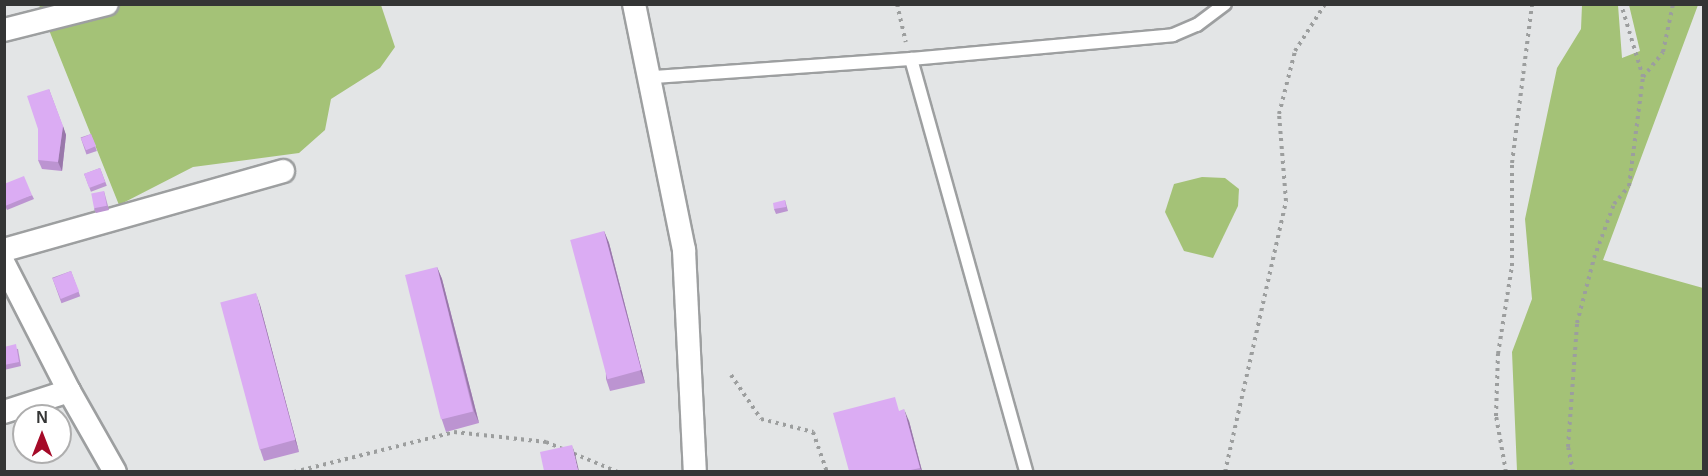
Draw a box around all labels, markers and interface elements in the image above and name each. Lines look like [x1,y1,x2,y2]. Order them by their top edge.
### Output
north arrow [12,404,72,464]
text: N [36,409,48,426]

